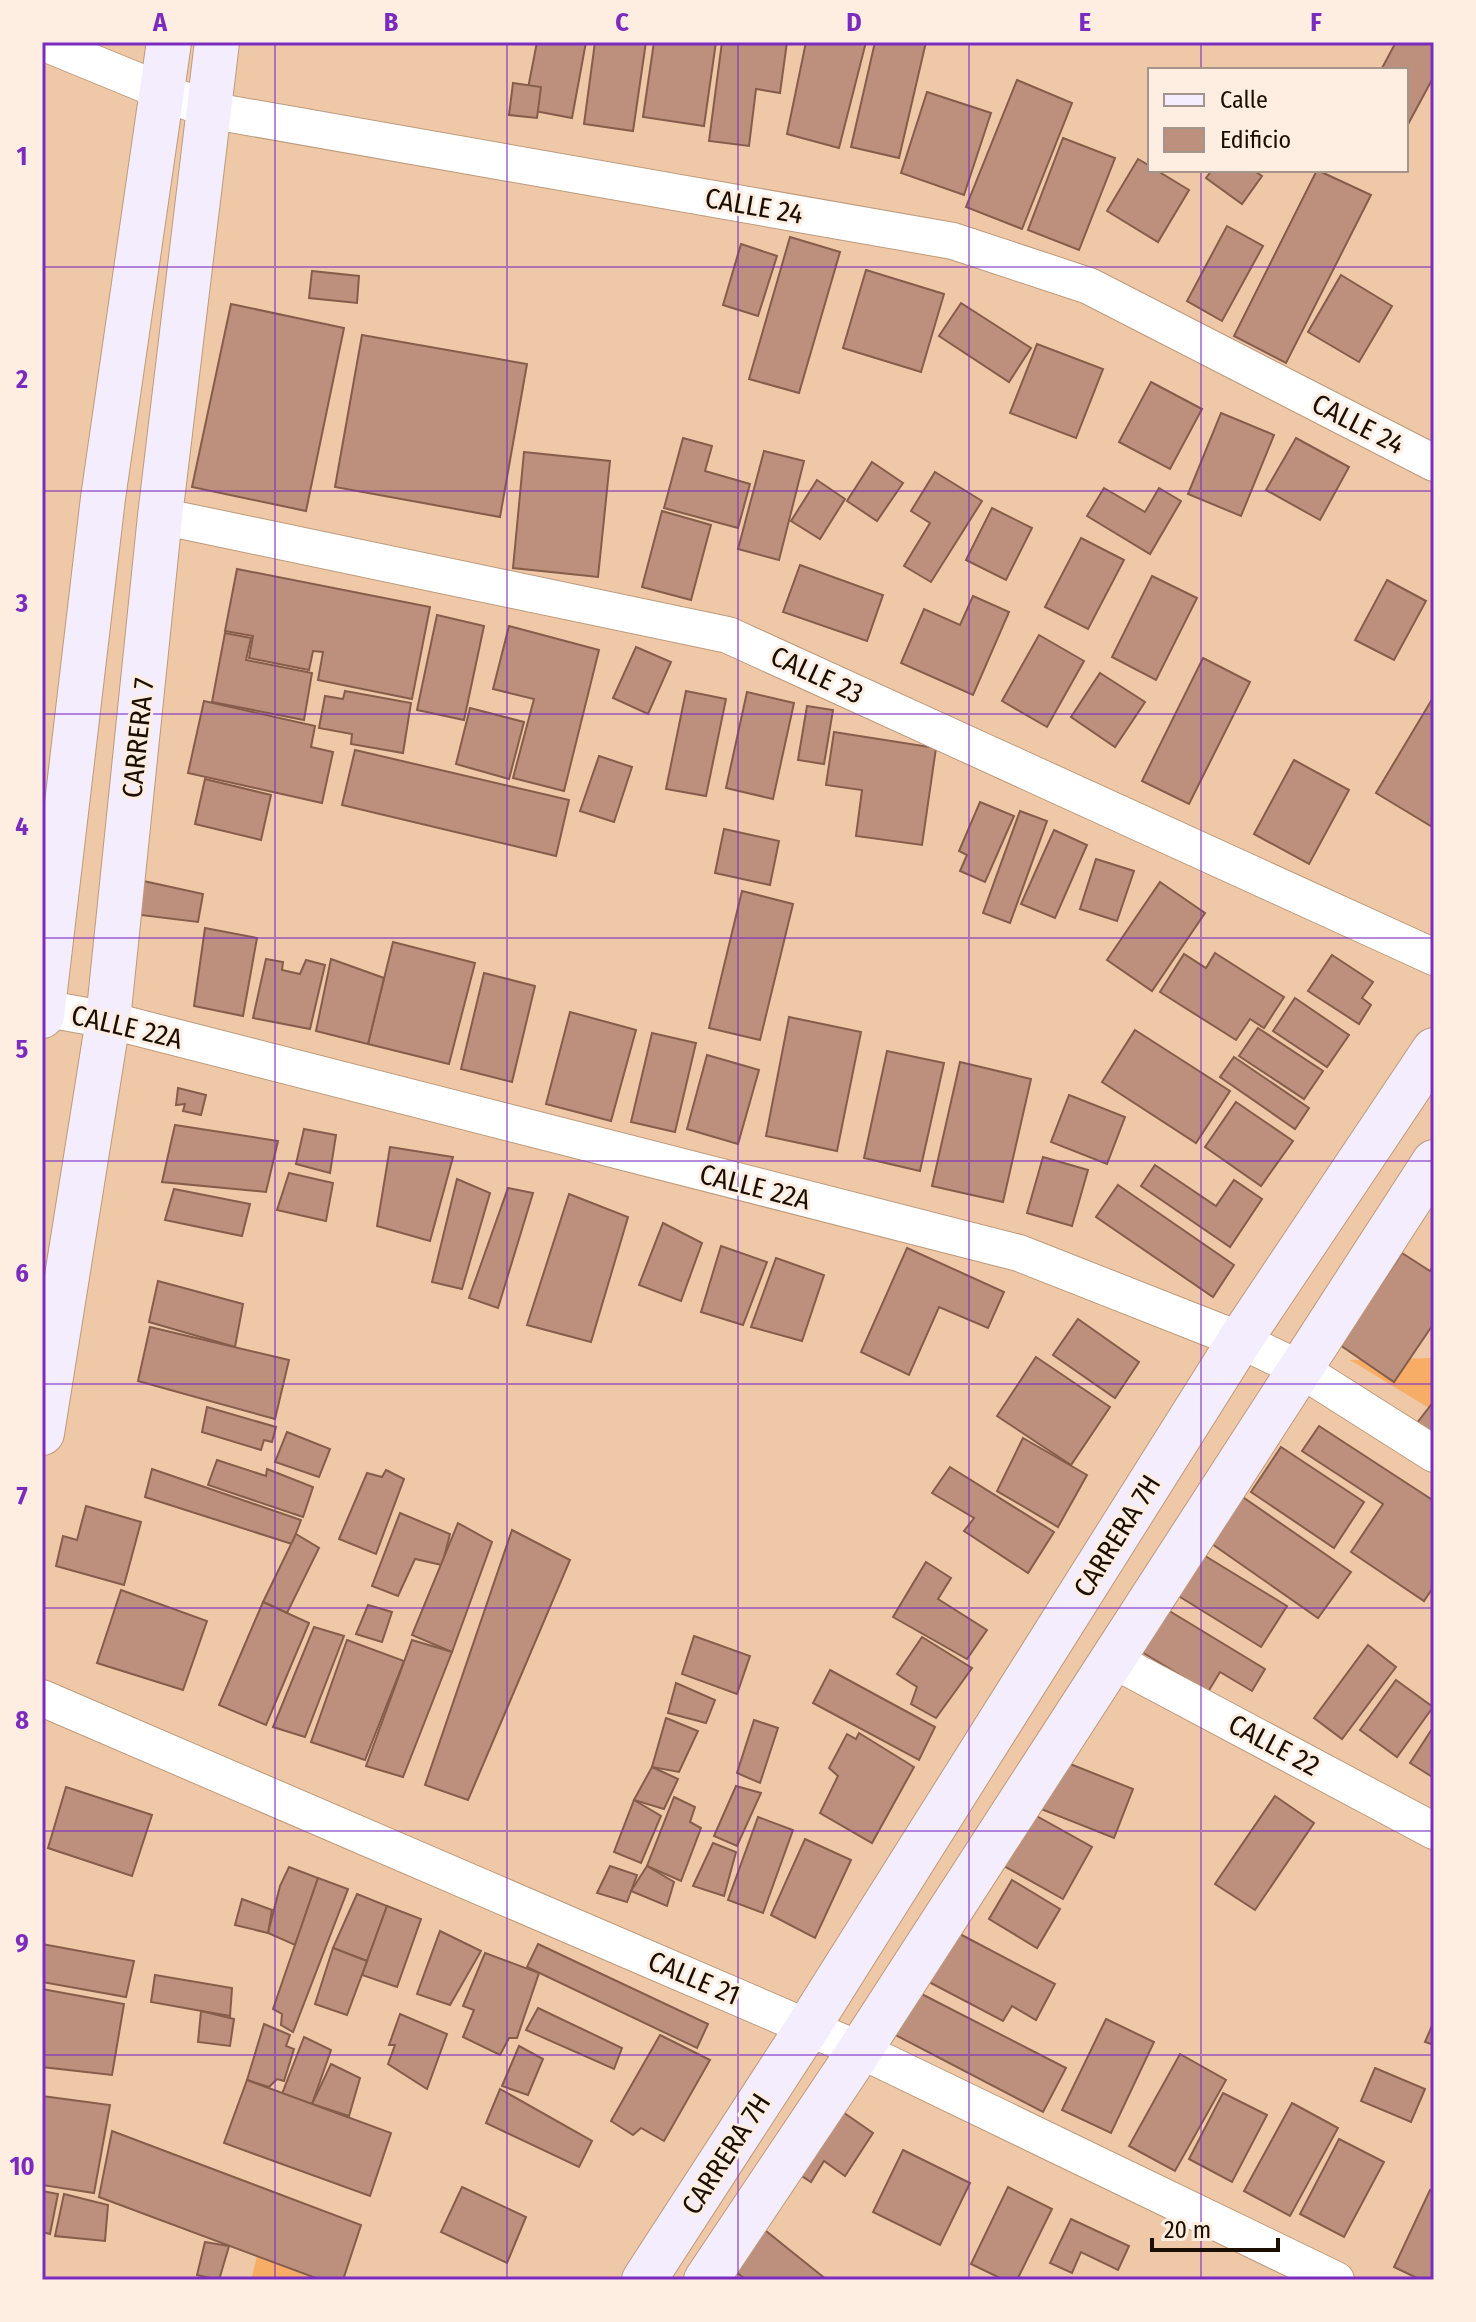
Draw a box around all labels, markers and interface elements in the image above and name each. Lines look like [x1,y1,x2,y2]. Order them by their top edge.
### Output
text: A [152,7,168,38]
text: B [384,7,399,38]
text: C [615,7,629,38]
text: D [846,7,862,38]
text: E [1079,7,1091,38]
text: F [1310,7,1322,38]
legend [1148,68,1408,172]
text: Calle [1220,86,1268,114]
text: Edificio [1220,126,1291,154]
text: 1 [17,141,28,172]
street label: CALLE 24 [702,181,806,231]
text: 2 [15,364,28,395]
street label: CALLE 24 [1306,387,1410,461]
text: 3 [15,588,28,619]
street label: CALLE 23 [765,639,869,711]
street label: CARRERA 7 [115,676,161,800]
text: 4 [15,811,29,842]
street label: CALLE 22A [68,998,186,1056]
text: 5 [16,1034,29,1065]
street label: CALLE 22A [696,1157,814,1217]
text: 6 [15,1258,29,1289]
street label: CARRERA 7H [1067,1469,1167,1603]
text: 7 [16,1481,28,1512]
text: 8 [15,1705,29,1736]
street label: CALLE 22 [1223,1707,1325,1783]
text: 9 [15,1928,29,1959]
street label: CALLE 21 [643,1944,745,2012]
street label: CARRERA 7H [675,2087,777,2221]
text: 10 [9,2151,35,2182]
scale bar [1152,2202,1278,2252]
text: 20 m [1164,2216,1211,2244]

